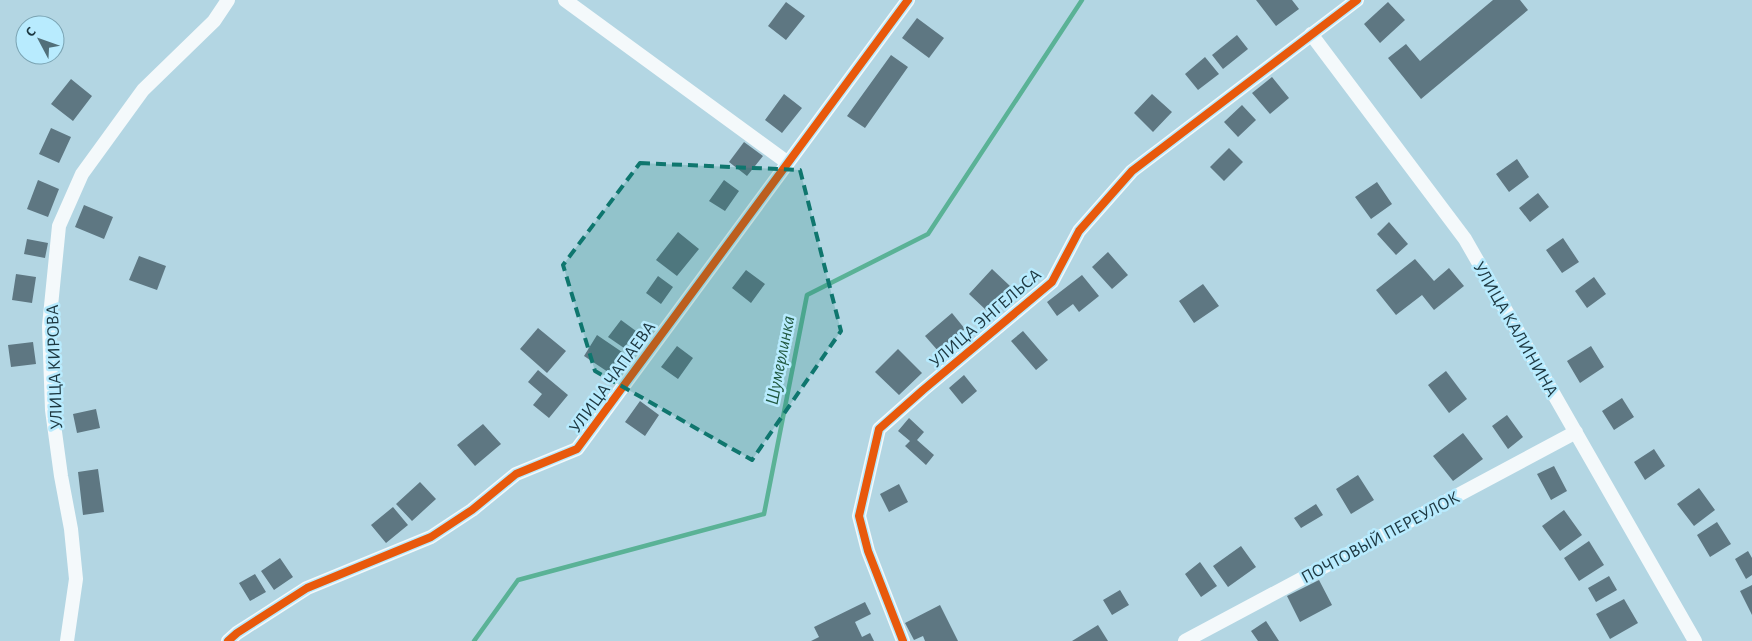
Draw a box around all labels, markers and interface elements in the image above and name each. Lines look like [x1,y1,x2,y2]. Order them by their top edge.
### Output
north arrow [15,15,65,65]
text: С [23,24,39,40]
street label: УЛИЦА КАЛИНИНА [1469,259,1561,400]
street label: УЛИЦА ЭНГЕЛЬСА [927,265,1045,372]
street label: УЛИЦА КИРОВА [44,304,66,430]
water label: Шумерлинка [763,314,798,407]
street label: УЛИЦА ЧАПАЕВА [566,318,659,437]
street label: ПОЧТОВЫЙ ПЕРЕУЛОК [1297,487,1463,587]

